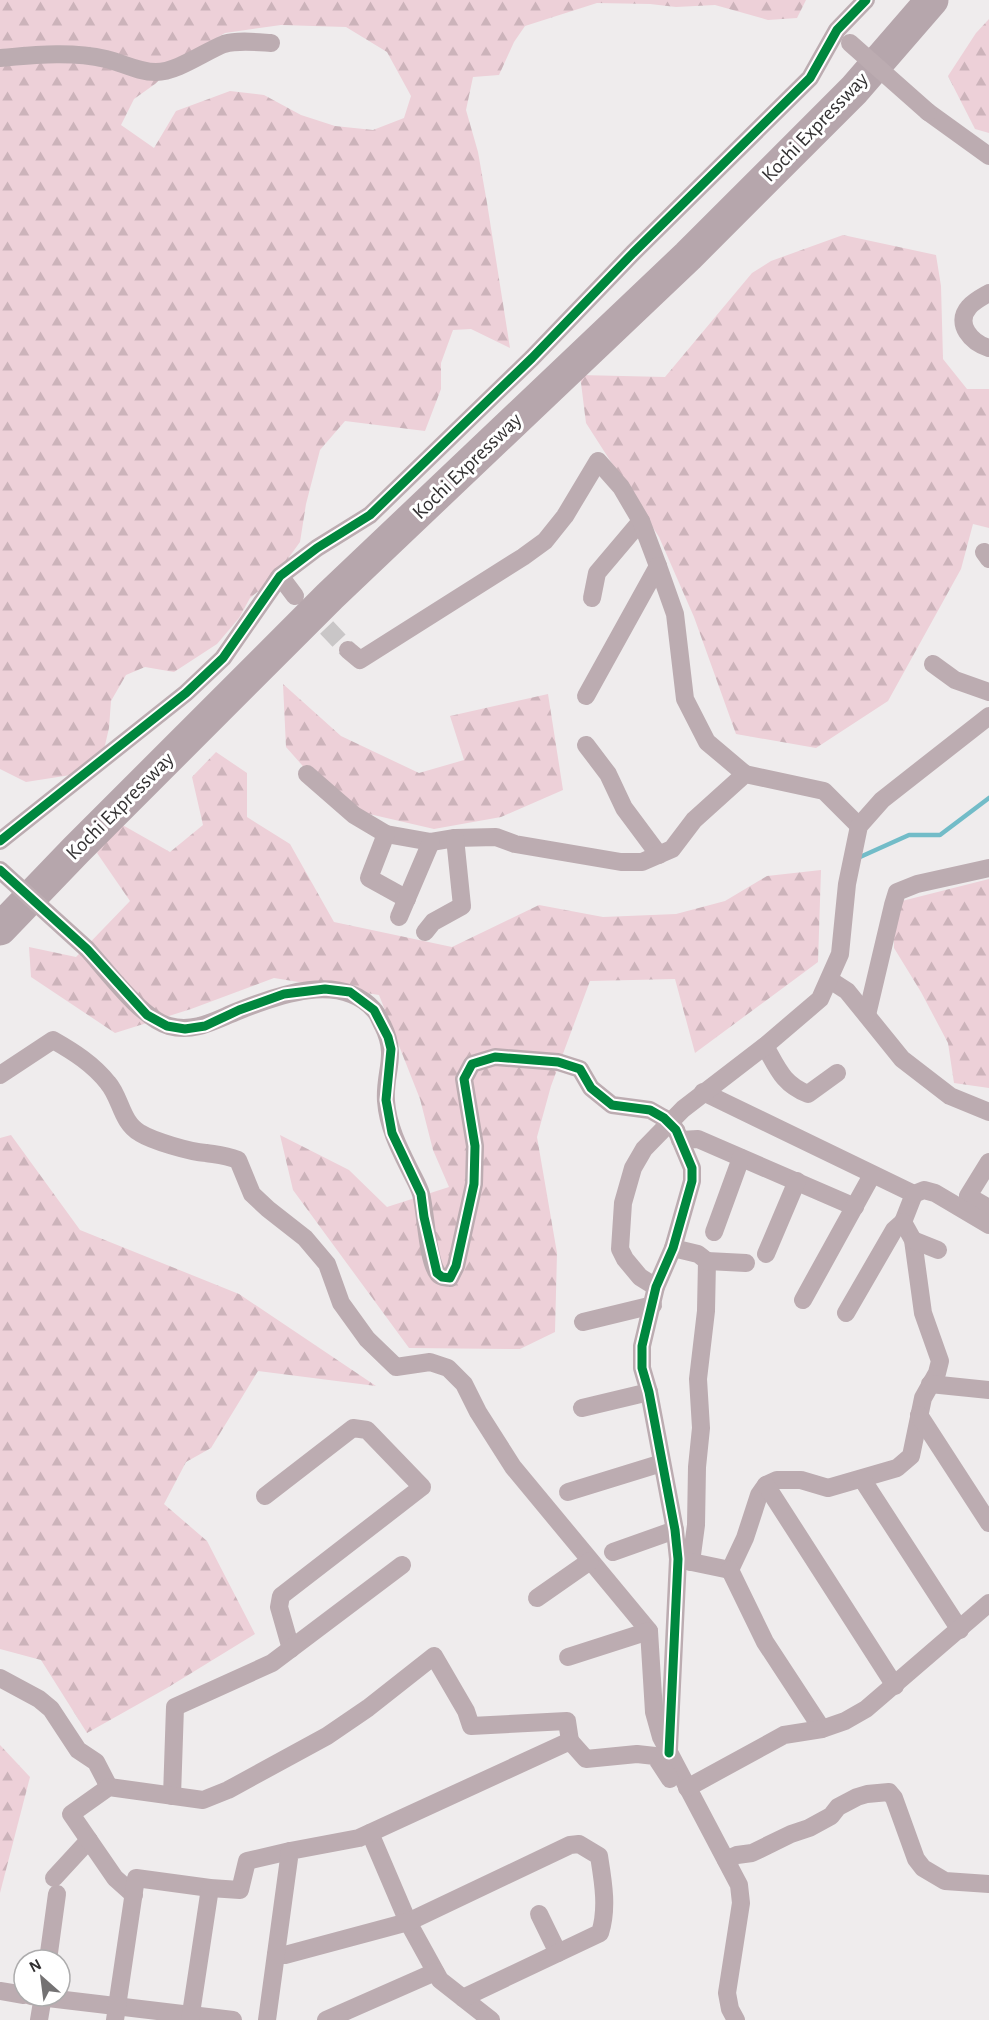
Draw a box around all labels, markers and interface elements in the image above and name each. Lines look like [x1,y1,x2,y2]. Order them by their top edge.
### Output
street label: Kochi Expressway [758,68,872,186]
street label: Kochi Expressway [408,409,526,523]
street label: Kochi Expressway [62,748,178,864]
north arrow [12,1948,72,2008]
text: N [27,1956,44,1975]

